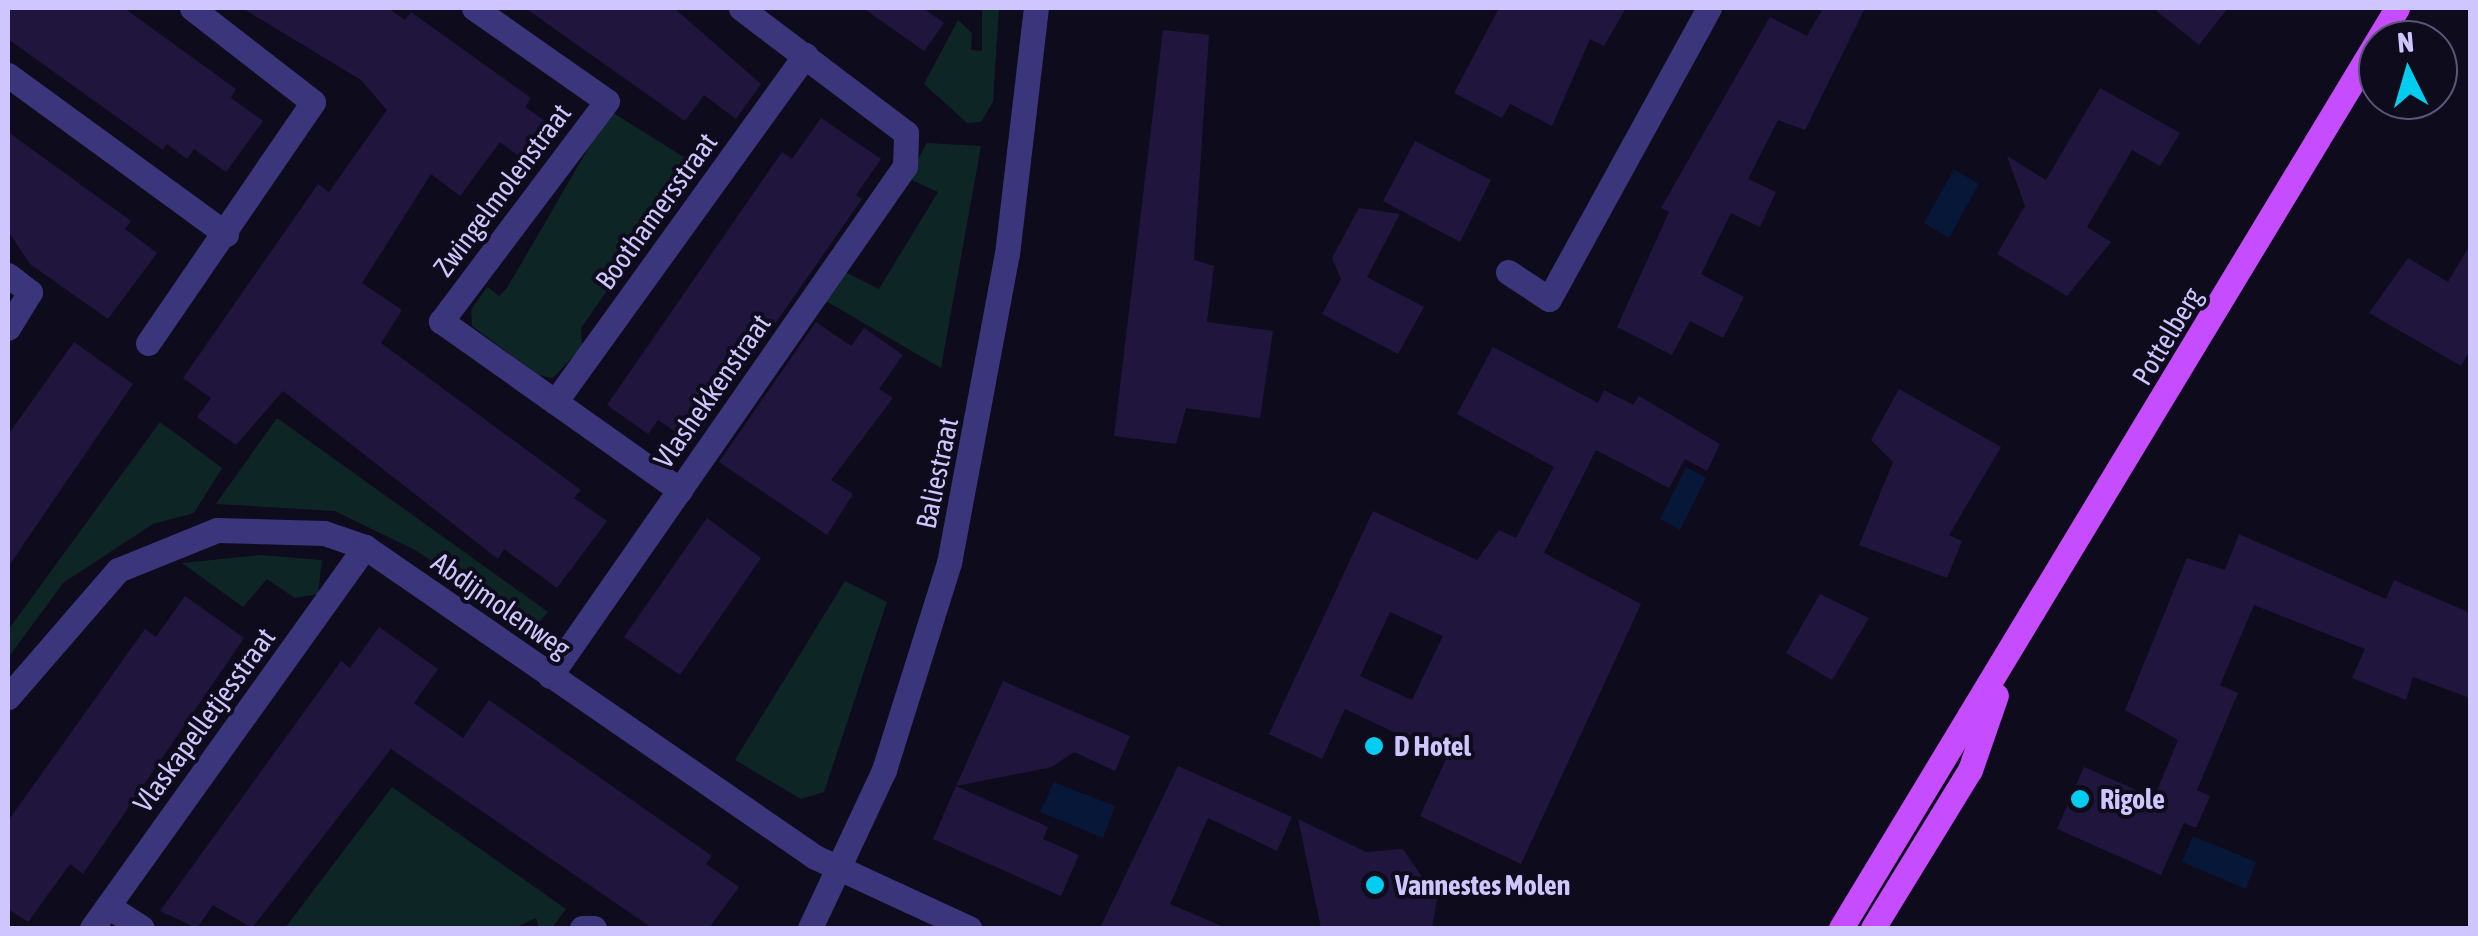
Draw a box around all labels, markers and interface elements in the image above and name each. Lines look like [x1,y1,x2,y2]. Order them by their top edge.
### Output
north arrow [2358,20,2458,120]
text: N [2396,25,2415,59]
street label: Zwingelmolenstraat [426,97,578,283]
street label: Boothamersstraat [588,126,724,296]
street label: Pottelberg [2125,281,2209,391]
street label: Vlashekkenstraat [646,307,778,475]
street label: Baliestraat [909,414,965,532]
street label: Abdijmolenweg [425,545,577,665]
street label: Vlaskapelletjesstraat [126,621,282,819]
place label: D Hotel [1394,729,1471,763]
marker: D Hotel [1363,735,1385,757]
place label: Rigole [2100,782,2165,816]
marker: Rigole [2069,788,2091,810]
place label: Vannestes Molen [1395,868,1570,902]
marker: Vannestes Molen [1364,874,1386,896]

